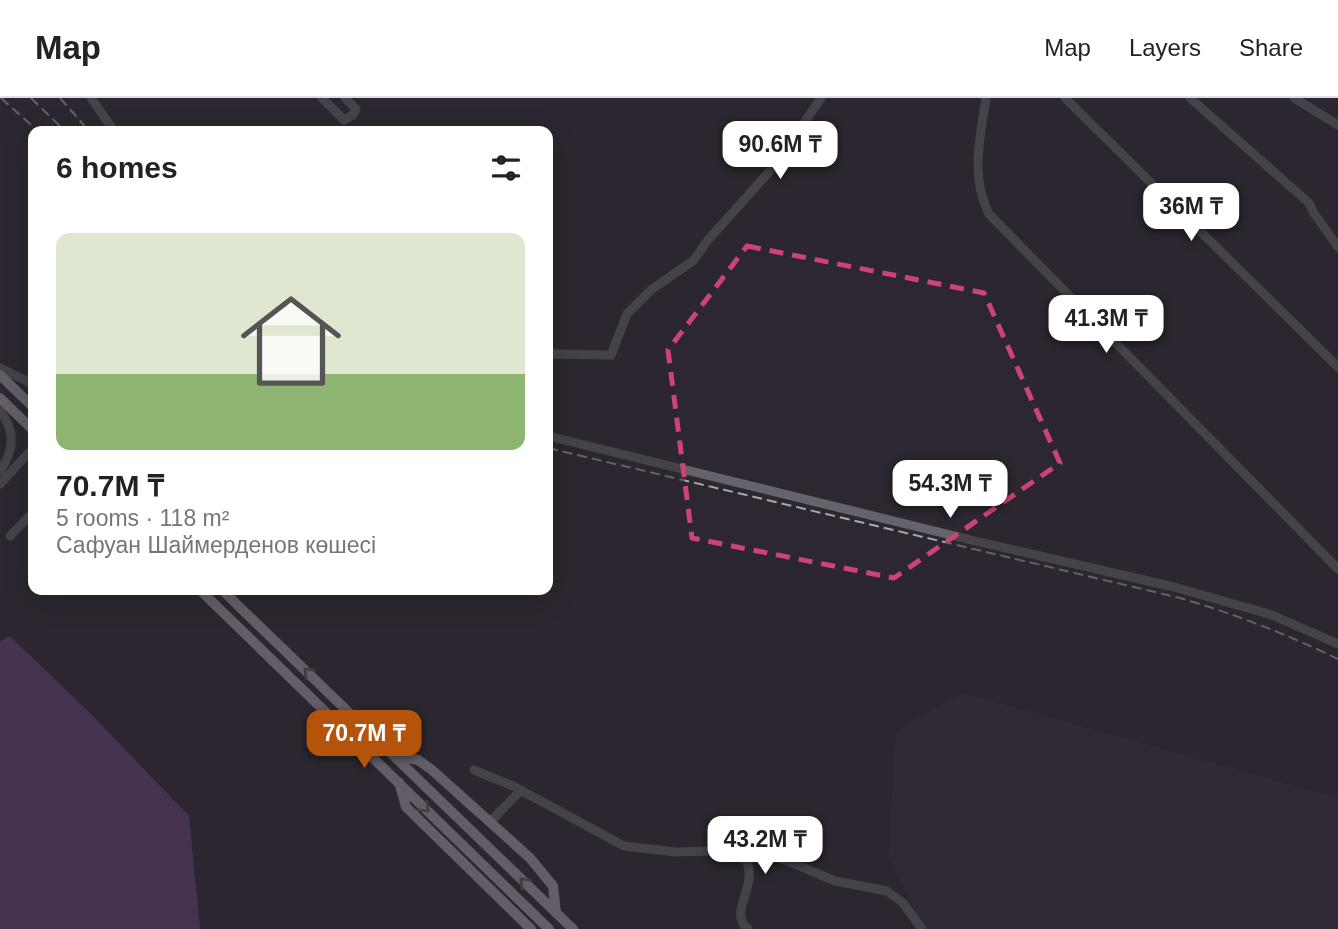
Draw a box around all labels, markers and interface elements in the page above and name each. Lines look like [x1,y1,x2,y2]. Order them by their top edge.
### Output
text: Map [35,29,101,66]
text: Map [1044,34,1091,61]
text: Layers [1129,34,1201,61]
text: Share [1239,34,1303,61]
pin: 90.6M ₸ [715,122,845,181]
text: 90.6M ₸ [739,131,821,157]
icon: filters [487,149,525,187]
text: 6 homes [56,151,178,184]
pin: 36M ₸ [1142,184,1240,243]
text: 36M ₸ [1159,193,1223,219]
icon: home [228,278,354,404]
pin: 41.3M ₸ [1041,296,1171,355]
text: 41.3M ₸ [1065,305,1147,331]
pin: 54.3M ₸ [885,460,1015,520]
text: 70.7M ₸ [56,469,164,502]
text: 54.3M ₸ [909,470,991,496]
text: 5 rooms · 118 m² [56,505,229,531]
text: Сафуан Шаймерденов көшесі [56,532,376,558]
one-way arrow [303,668,316,681]
pin: 70.7M ₸ [299,710,429,770]
text: 70.7M ₸ [323,720,405,746]
one-way arrow [417,799,430,812]
pin: 43.2M ₸ [700,816,830,876]
text: 43.2M ₸ [724,826,806,852]
one-way arrow [519,877,532,890]

